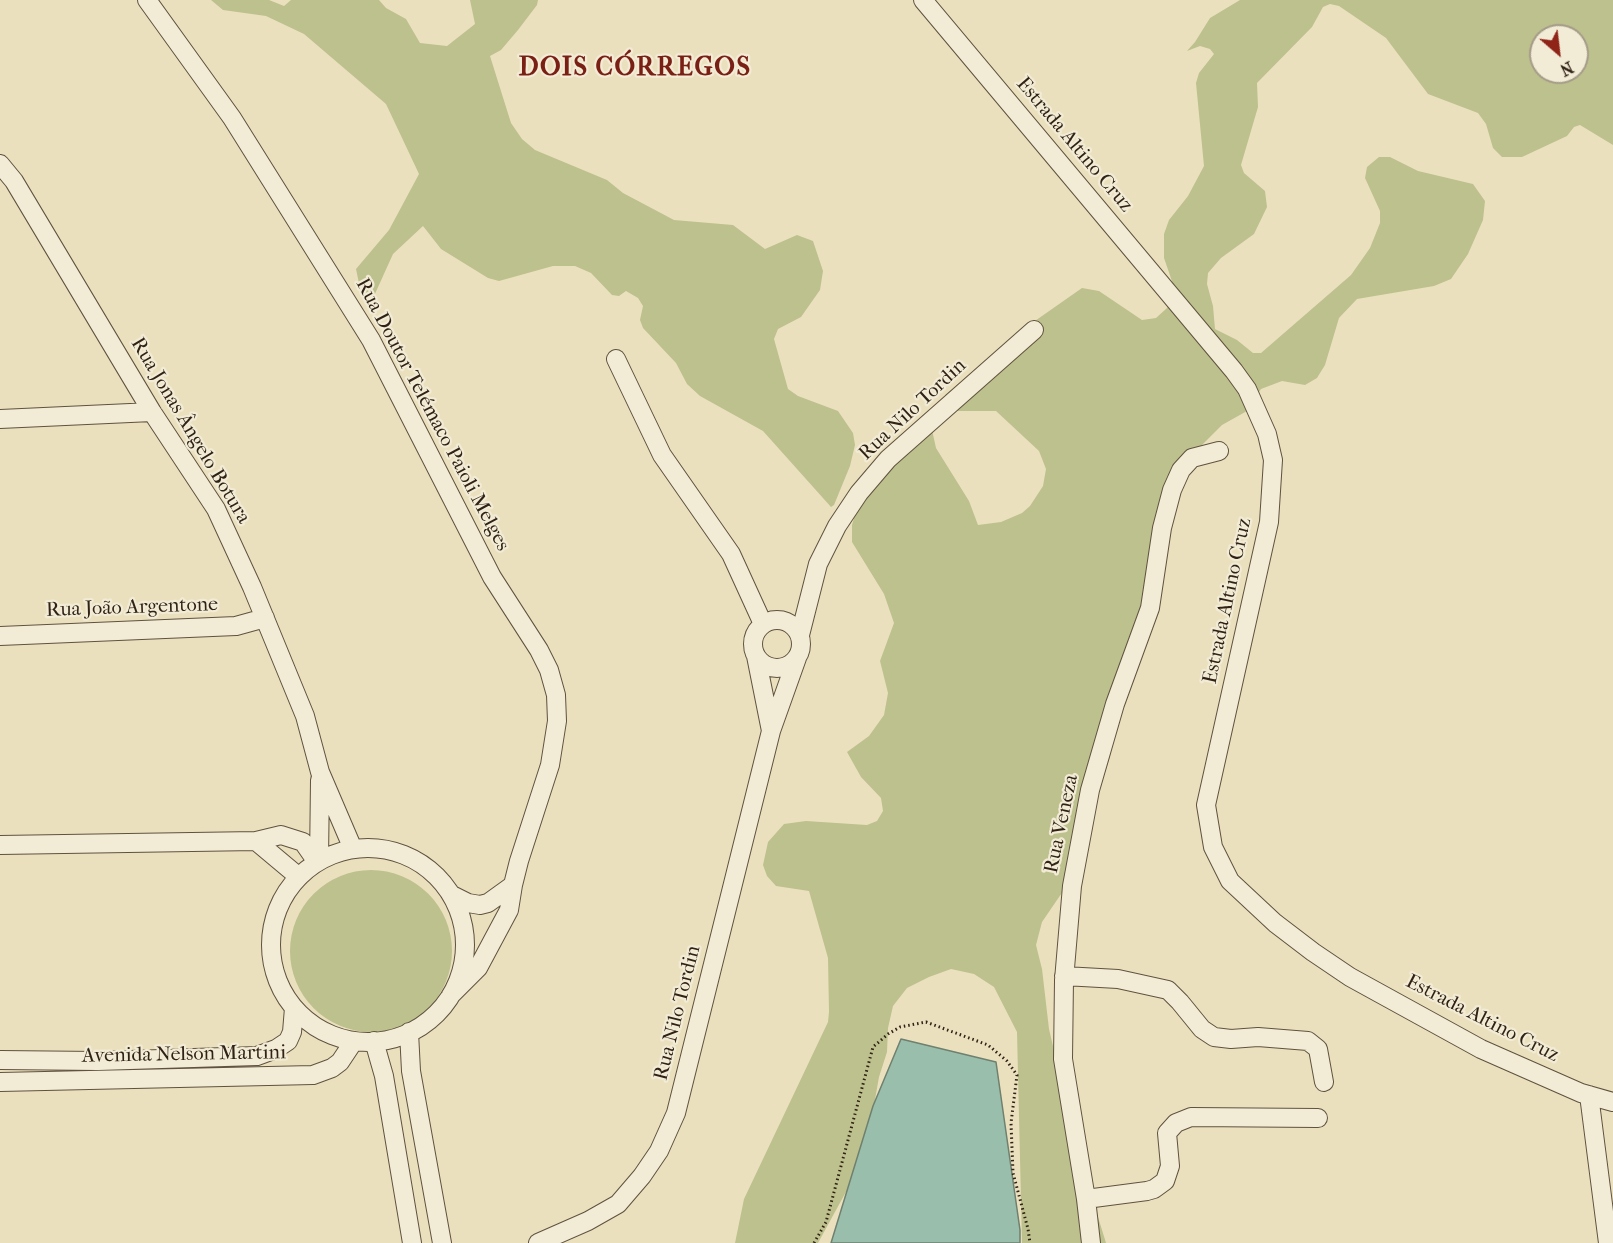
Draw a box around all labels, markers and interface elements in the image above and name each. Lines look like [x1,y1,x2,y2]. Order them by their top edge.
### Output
north arrow [1529,24,1589,84]
district label: DOIS CÓRREGOS [519,53,751,85]
text: N [1557,57,1577,80]
street label: Estrada Altino Cruz [1011,73,1137,217]
street label: Rua Doutor Telémaco Paioli Melges [350,275,514,555]
street label: Rua Jonas Ângelo Botura [125,334,255,528]
street label: Rua Nilo Tordin [854,354,972,466]
street label: Estrada Altino Cruz [1199,516,1257,686]
street label: Rua João Argentone [46,593,218,623]
street label: Rua Veneza [1040,772,1084,876]
street label: Rua Nilo Tordin [650,943,706,1083]
street label: Estrada Altino Cruz [1402,970,1562,1068]
street label: Avenida Nelson Martini [82,1041,286,1069]

